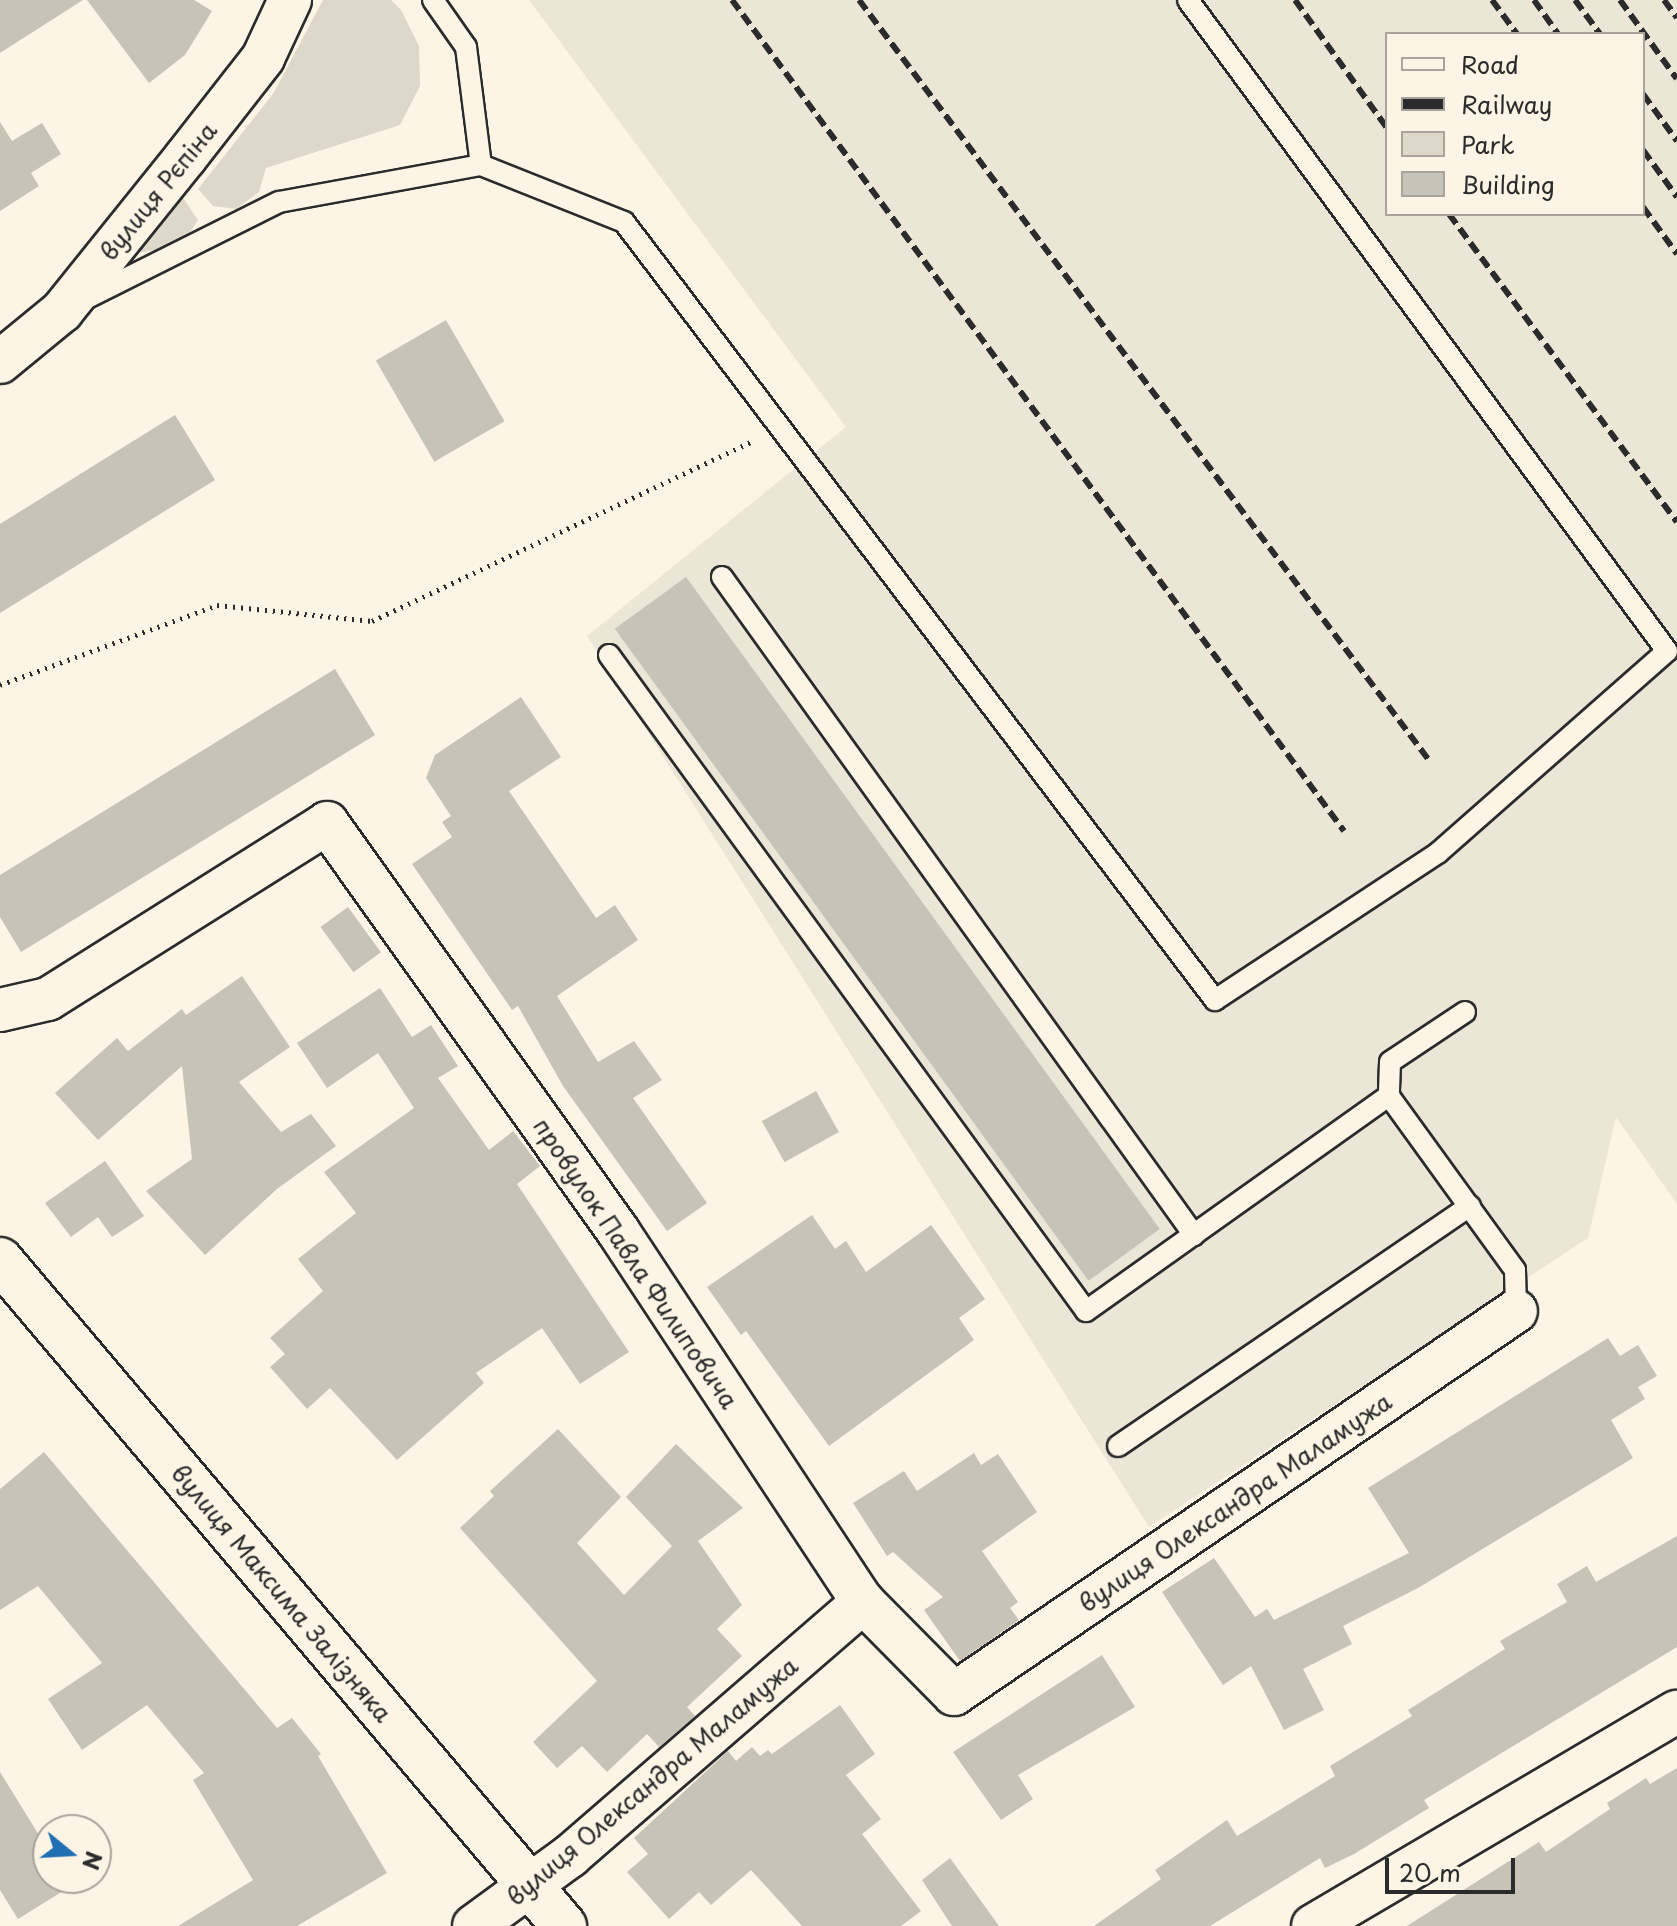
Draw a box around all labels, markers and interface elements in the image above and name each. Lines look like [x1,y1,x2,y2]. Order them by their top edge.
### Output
legend [1385,32,1645,216]
text: Road [1461,46,1519,82]
text: Railway [1461,86,1552,122]
street label: вулиця Рєпіна [94,116,222,266]
text: Park [1461,126,1515,162]
text: Building [1461,166,1555,202]
street label: провулок Павла Филиповича [527,1112,745,1414]
street label: вулиця Олександра Маламужа [1073,1386,1397,1618]
street label: вулиця Максима Залізняка [166,1458,398,1728]
street label: вулиця Олександра Маламужа [500,1650,804,1912]
north arrow [32,1814,112,1894]
scale bar [1389,1842,1519,1892]
text: N [75,1848,112,1874]
text: 20 m [1399,1854,1461,1890]

